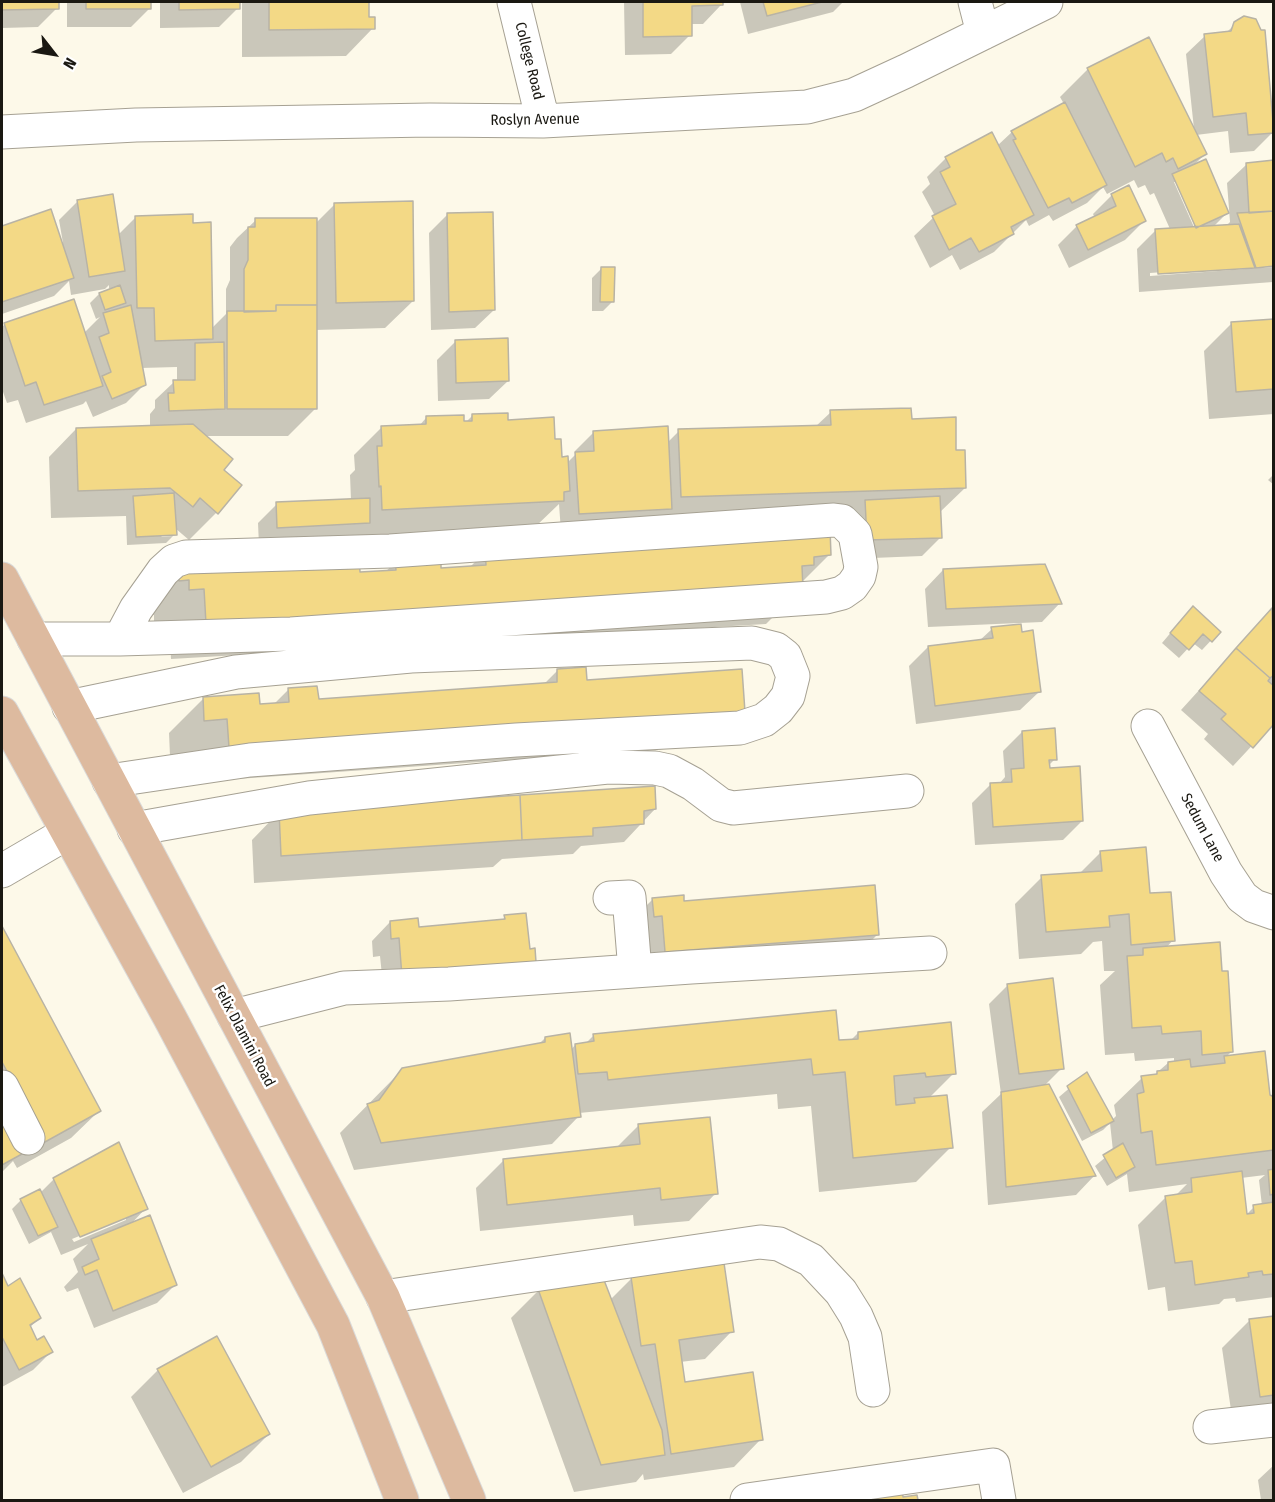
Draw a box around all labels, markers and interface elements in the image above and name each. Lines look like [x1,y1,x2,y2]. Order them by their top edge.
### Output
street label: College Road [511,20,547,102]
north arrow [24,24,84,84]
text: N [59,55,80,73]
street label: Roslyn Avenue [490,110,580,130]
street label: Sedum Lane [1176,791,1228,865]
street label: Felix Dlamini Road [210,982,278,1090]

